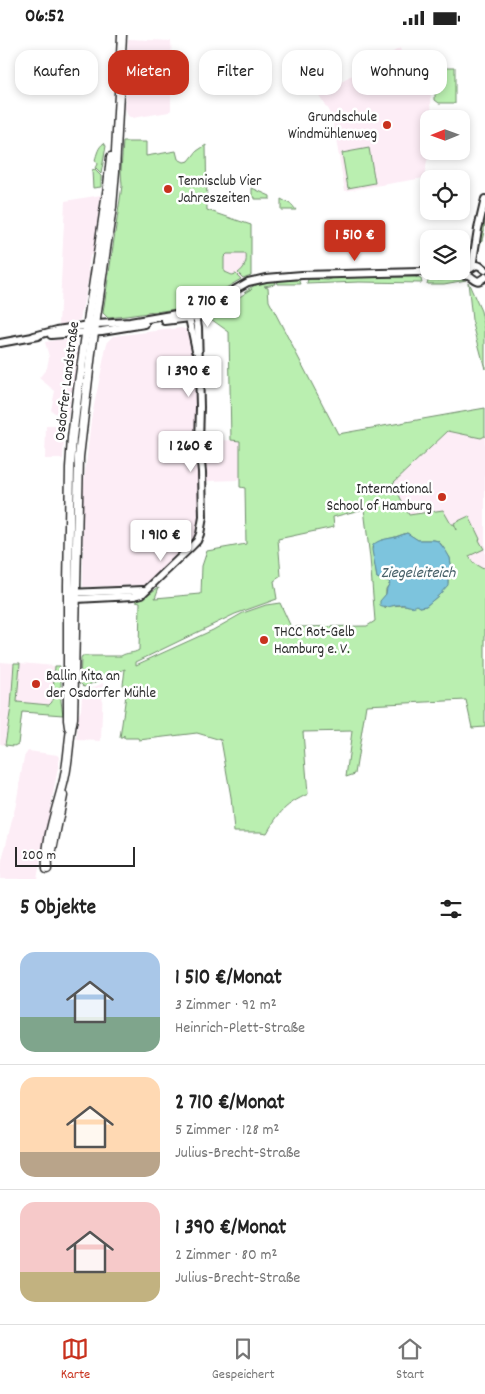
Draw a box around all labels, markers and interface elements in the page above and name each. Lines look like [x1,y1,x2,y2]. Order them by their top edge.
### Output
text: 06:52 [25,4,65,31]
chip: Kaufen [15,50,98,95]
chip: Mieten [108,50,189,95]
chip: Filter [199,50,272,95]
chip: Neu [282,50,342,95]
chip: Wohnung [352,50,447,95]
place label: Grundschule Windmühlenweg [288,107,377,146]
north arrow [420,110,470,160]
map controls [420,110,470,280]
marker: Grundschule Windmühlenweg [381,119,393,131]
button: locate [420,170,470,220]
place label: Tennisclub Vier Jahreszeiten [178,171,262,210]
marker: Tennisclub Vier Jahreszeiten [162,183,174,195]
pin: 1 510 € [309,219,401,262]
text: 1 510 € [335,224,375,247]
button: layers [420,230,470,280]
pin: 2 710 € [162,285,254,328]
text: 2 710 € [187,290,229,313]
street label: Osdorfer Landstraße [50,320,86,442]
pin: 1 390 € [143,355,235,398]
text: 1 390 € [168,360,210,383]
pin: 1 260 € [145,431,237,473]
text: 1 260 € [169,435,213,458]
place label: International School of Hamburg [327,479,432,518]
marker: International School of Hamburg [436,491,448,503]
pin: 1 910 € [115,519,207,562]
text: 1 910 € [141,524,181,547]
water label: Ziegeleiteich [381,562,456,585]
place label: THCC Rot-Gelb Hamburg e. V. [274,622,355,661]
marker: THCC Rot-Gelb Hamburg e. V. [258,634,270,646]
place label: Ballin Kita an der Osdorfer Mühle [46,666,156,705]
marker: Ballin Kita an der Osdorfer Mühle [30,678,42,690]
scale bar [15,844,135,867]
text: 200 m [22,846,56,866]
text: 5 Objekte [20,894,96,924]
icon: filters [437,895,465,923]
text: 1 510 €/Monat [175,964,282,994]
icon: home [60,972,120,1032]
text: 3 Zimmer · 92 m² [175,994,277,1017]
text: Heinrich-Plett-Straße [175,1017,305,1040]
text: 2 710 €/Monat [175,1089,285,1119]
icon: home [60,1097,120,1157]
text: 5 Zimmer · 128 m² [175,1119,279,1142]
text: Julius-Brecht-Straße [175,1142,300,1165]
text: 1 390 €/Monat [175,1214,286,1244]
icon: home [60,1222,120,1282]
text: 2 Zimmer · 80 m² [175,1244,277,1267]
text: Julius-Brecht-Straße [175,1267,300,1290]
tab: Karte [61,1335,90,1385]
tab: Gespeichert [212,1335,275,1385]
tab: Start [396,1335,424,1385]

